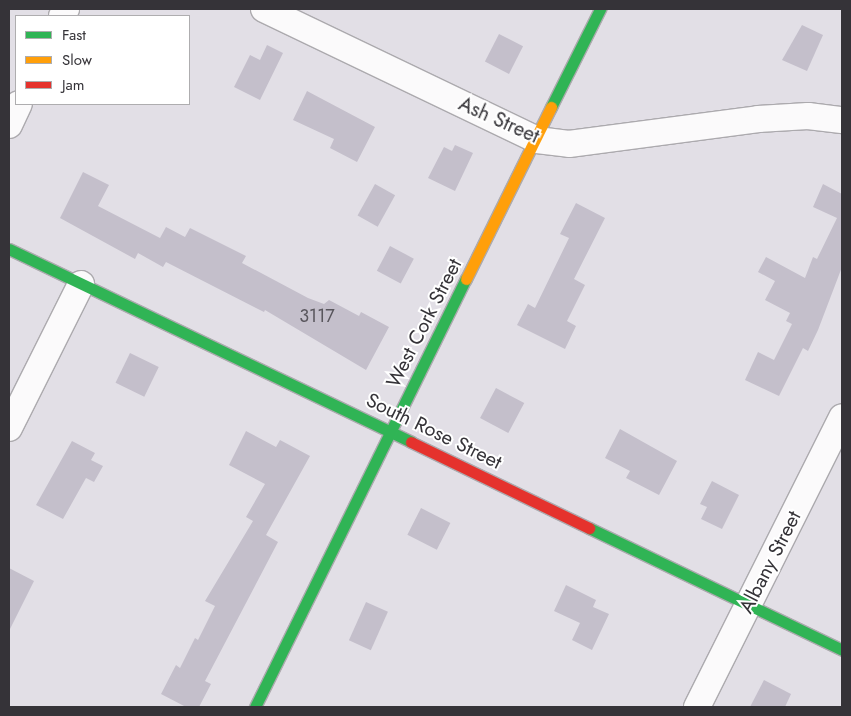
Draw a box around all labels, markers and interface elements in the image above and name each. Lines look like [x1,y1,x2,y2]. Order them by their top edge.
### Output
legend [15,15,190,105]
text: Fast [62,24,86,46]
text: Slow [62,49,92,71]
text: Jam [62,74,85,96]
street label: Ash Street [455,92,543,148]
street label: West Cork Street [381,255,467,391]
house number: 3117 [299,305,335,327]
street label: South Rose Street [362,388,506,474]
street label: Albany Street [734,507,806,617]

